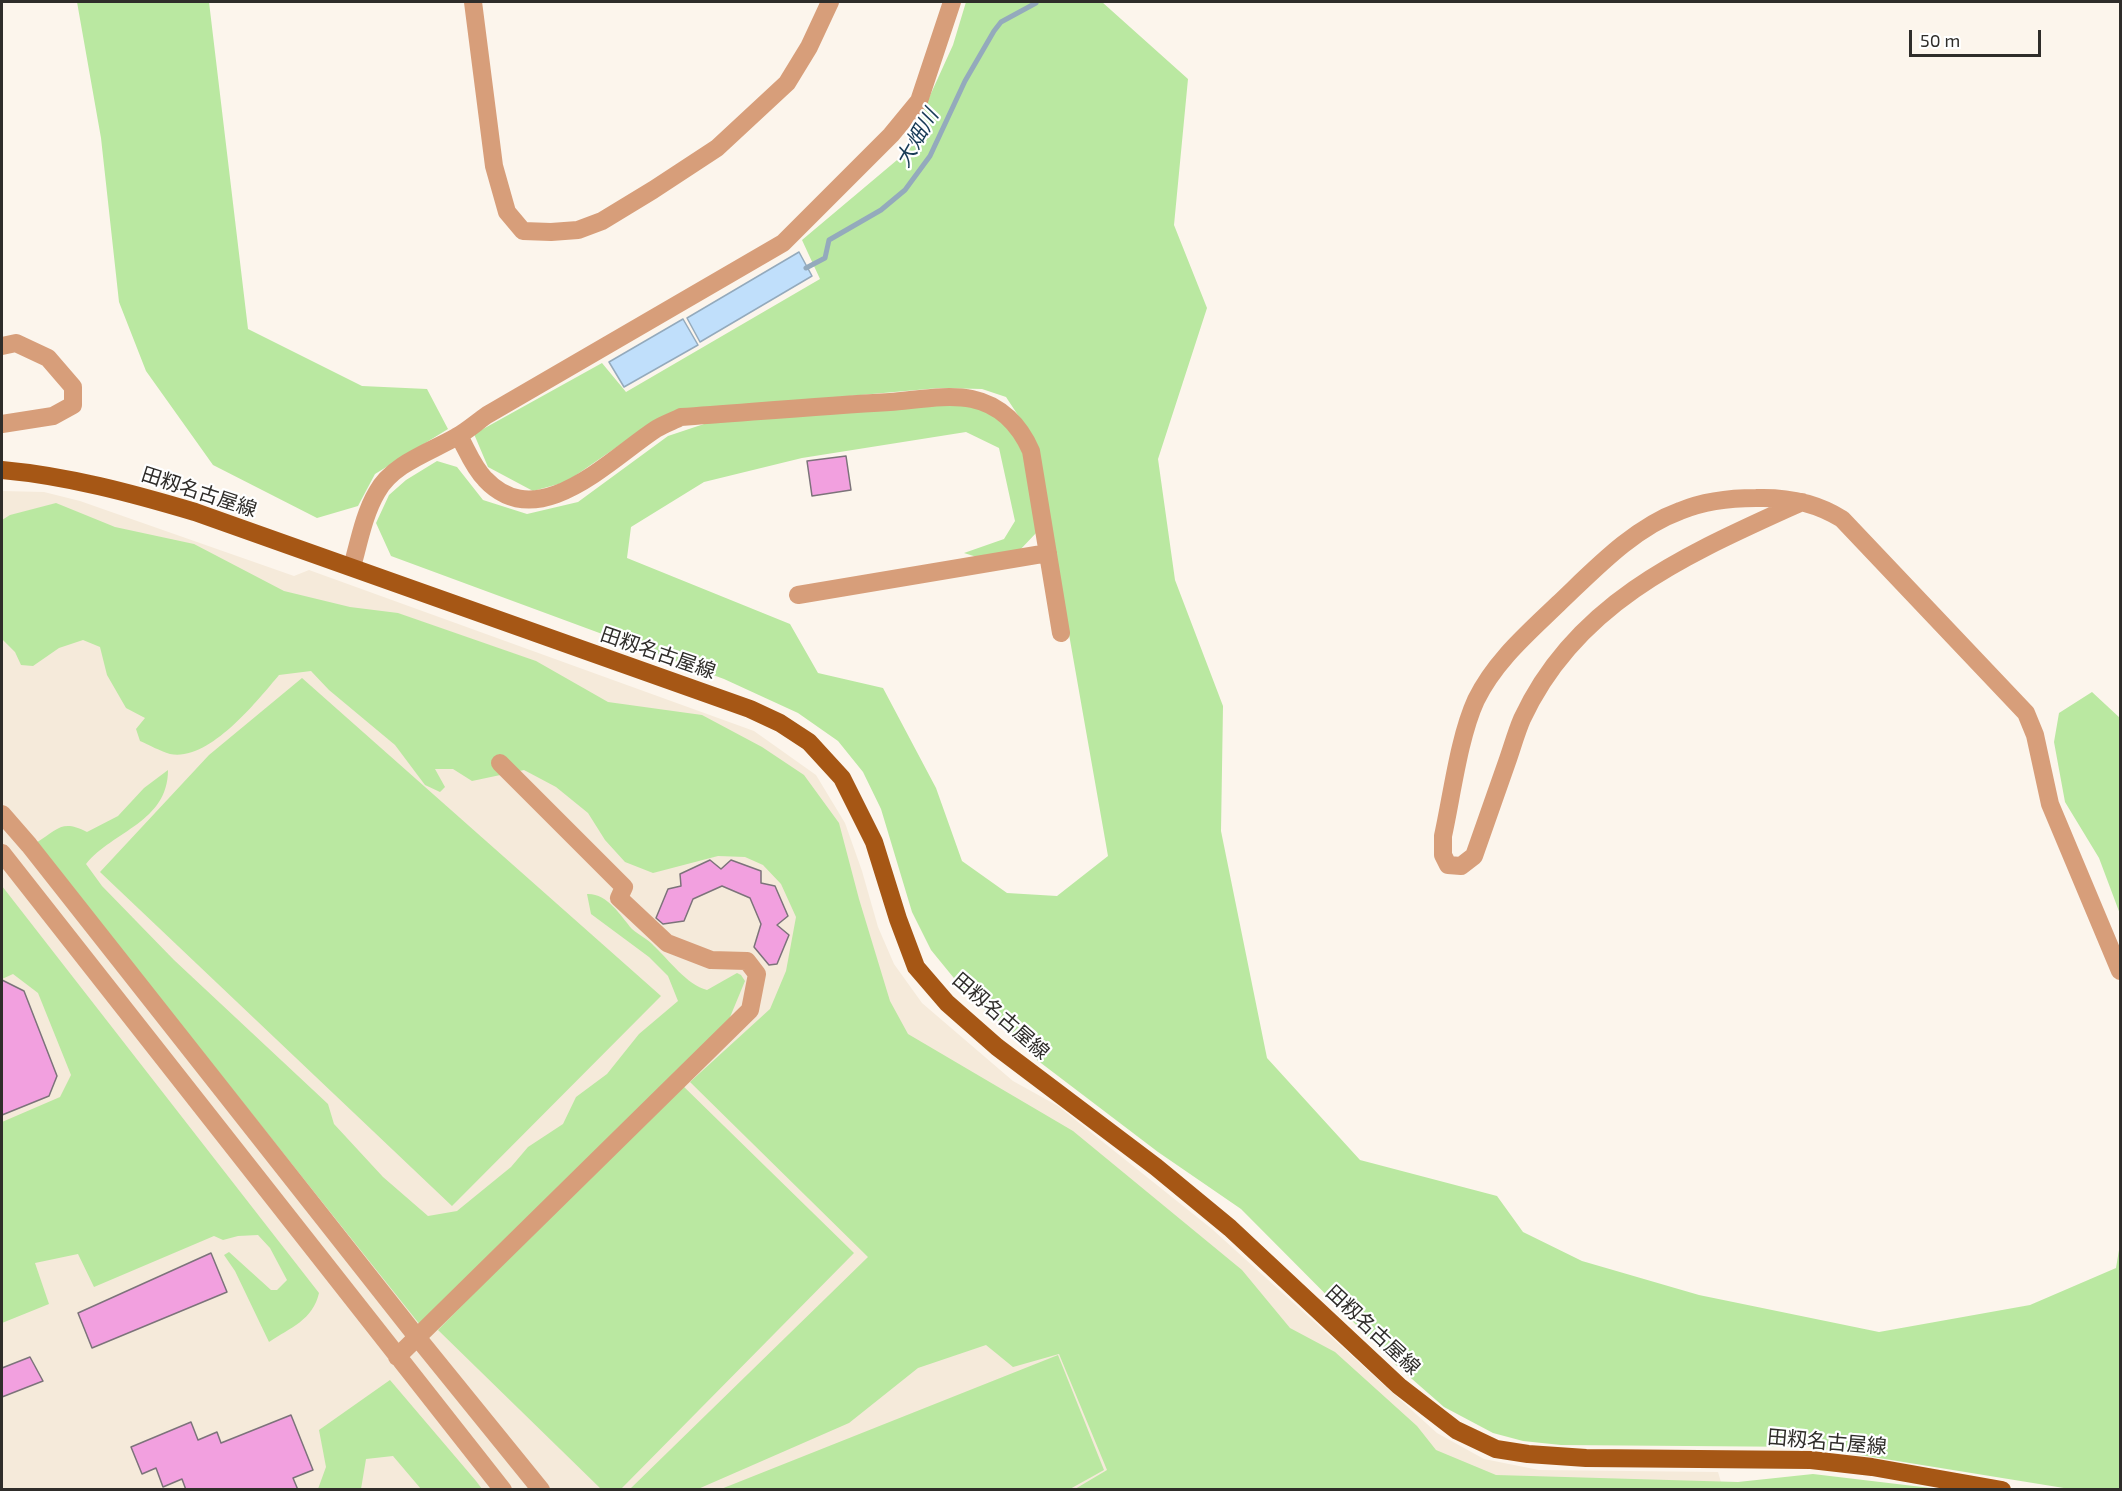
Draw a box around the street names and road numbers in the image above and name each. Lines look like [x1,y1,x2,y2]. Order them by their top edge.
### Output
street label: 田籾名古屋線 [138,462,260,522]
street label: 田籾名古屋線 [597,622,719,684]
street label: 田籾名古屋線 [948,968,1054,1064]
street label: 田籾名古屋線 [1321,1280,1425,1380]
street label: 田籾名古屋線 [1766,1425,1888,1459]

